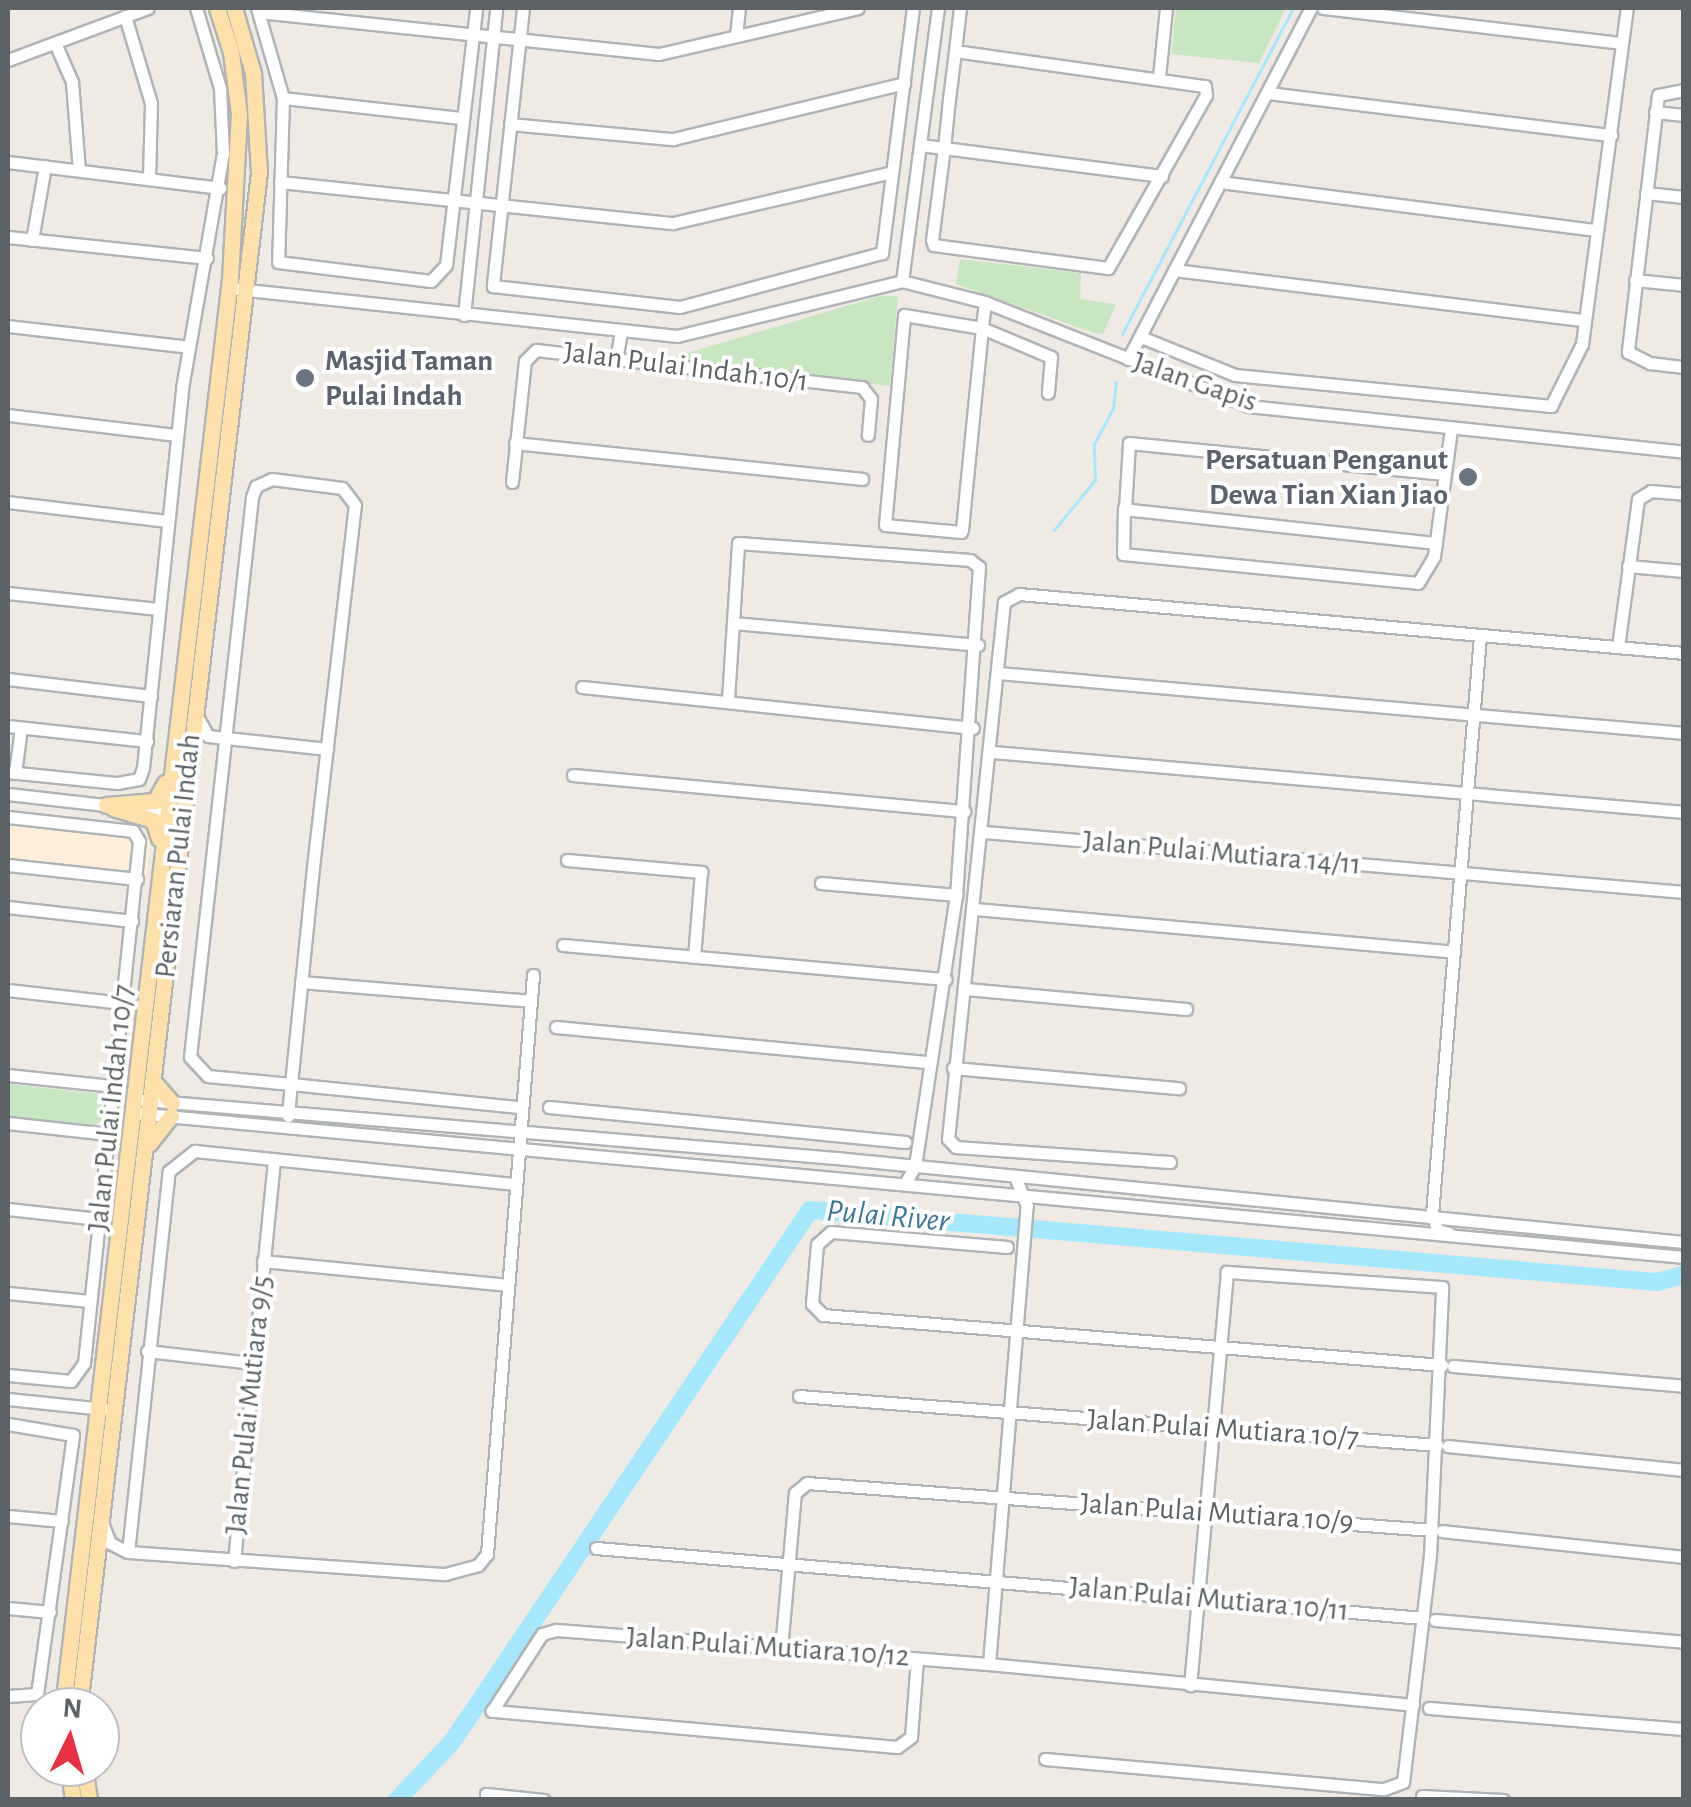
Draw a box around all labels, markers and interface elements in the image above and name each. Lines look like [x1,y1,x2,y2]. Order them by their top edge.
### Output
street label: Jalan Pulai Indah 10/1 [562,334,810,400]
place label: Masjid Taman Pulai Indah [325,343,493,414]
street label: Jalan Gapis [1128,344,1262,420]
marker: Masjid Taman Pulai Indah [294,367,316,389]
place label: Persatuan Penganut Dewa Tian Xian Jiao [1205,442,1448,512]
marker: Persatuan Penganut Dewa Tian Xian Jiao [1457,466,1479,488]
street label: Persiaran Pulai Indah [147,732,209,980]
street label: Jalan Pulai Mutiara 14/11 [1082,823,1362,883]
street label: Jalan Pulai Indah 10/7 [80,983,142,1233]
water label: Pulai River [825,1192,951,1240]
street label: Jalan Pulai Mutiara 9/5 [218,1274,280,1536]
street label: Jalan Pulai Mutiara 10/7 [1086,1402,1360,1456]
street label: Jalan Pulai Mutiara 10/9 [1079,1485,1355,1541]
street label: Jalan Pulai Mutiara 10/11 [1068,1569,1350,1629]
street label: Jalan Pulai Mutiara 10/12 [625,1619,911,1675]
north arrow [20,1687,120,1787]
text: N [62,1694,83,1724]

